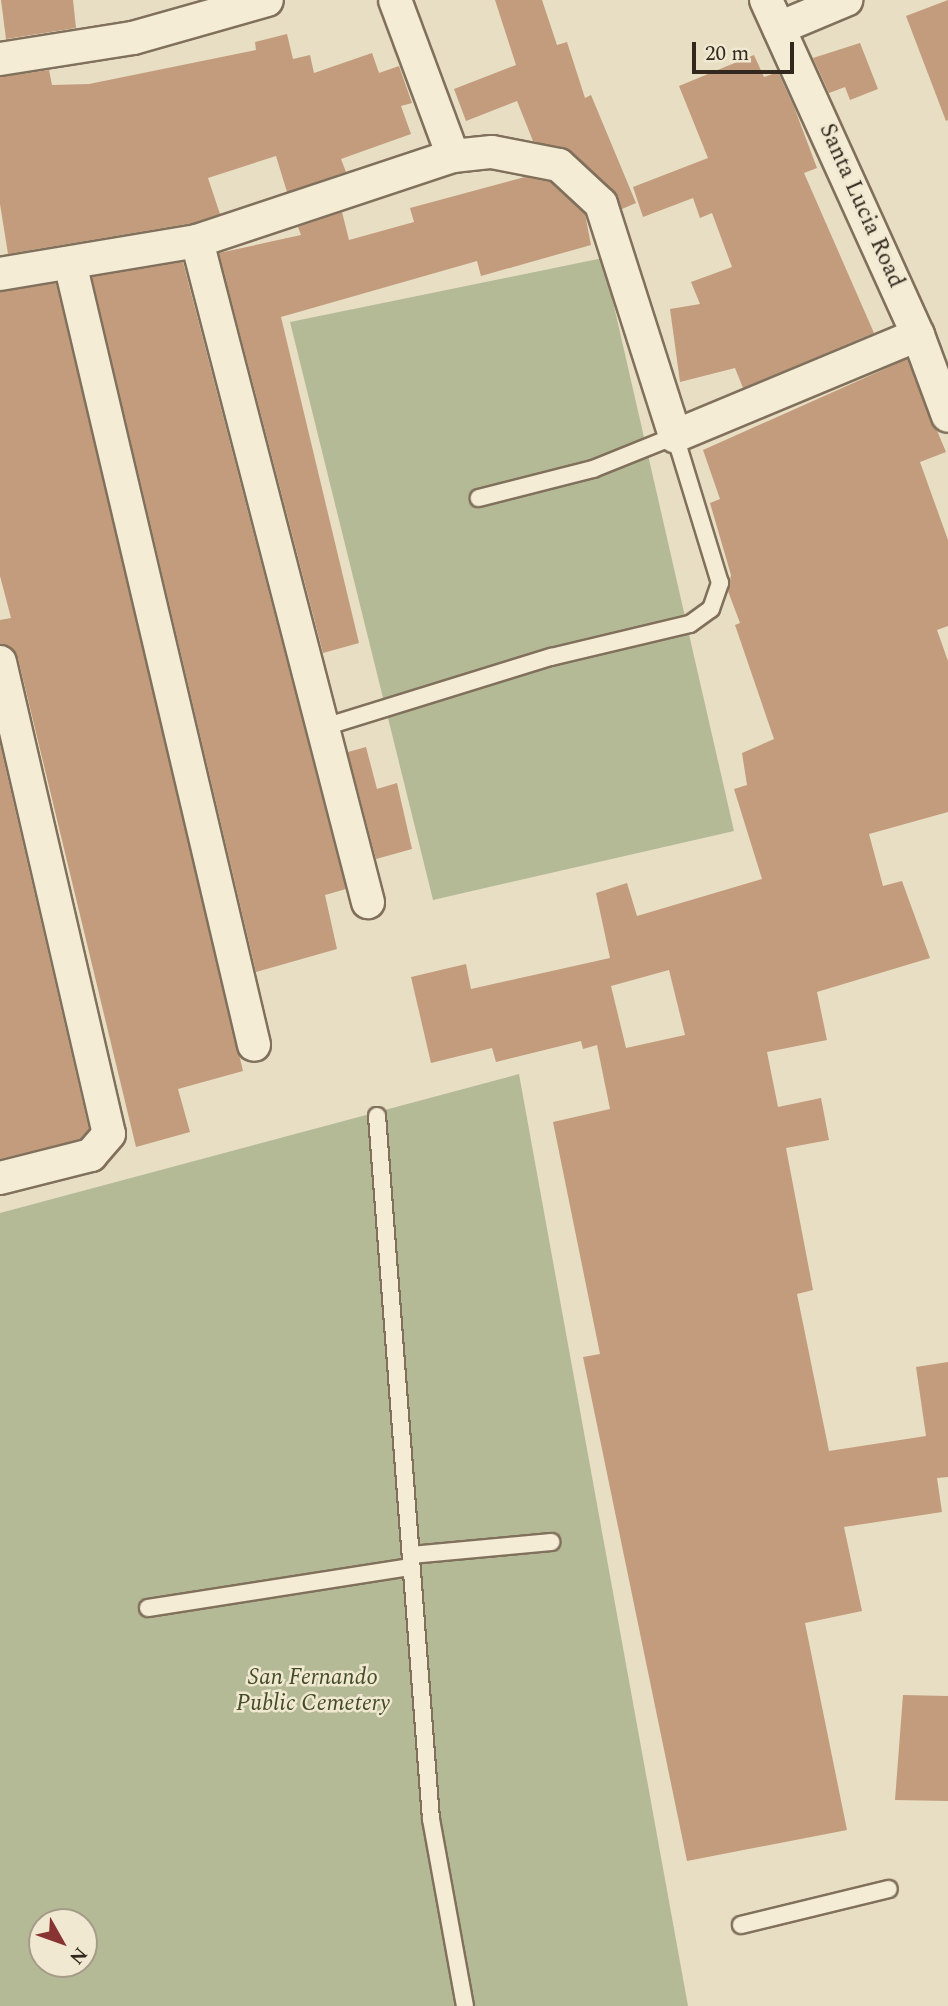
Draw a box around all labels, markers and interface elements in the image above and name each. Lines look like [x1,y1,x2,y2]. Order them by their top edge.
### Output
scale bar [696,28,797,72]
text: 20 m [705,38,749,70]
street label: Santa Lucia Road [812,120,910,292]
park label: San Fernando Public Cemetery [236,1664,390,1718]
north arrow [28,1908,98,1978]
text: N [62,1940,94,1971]

